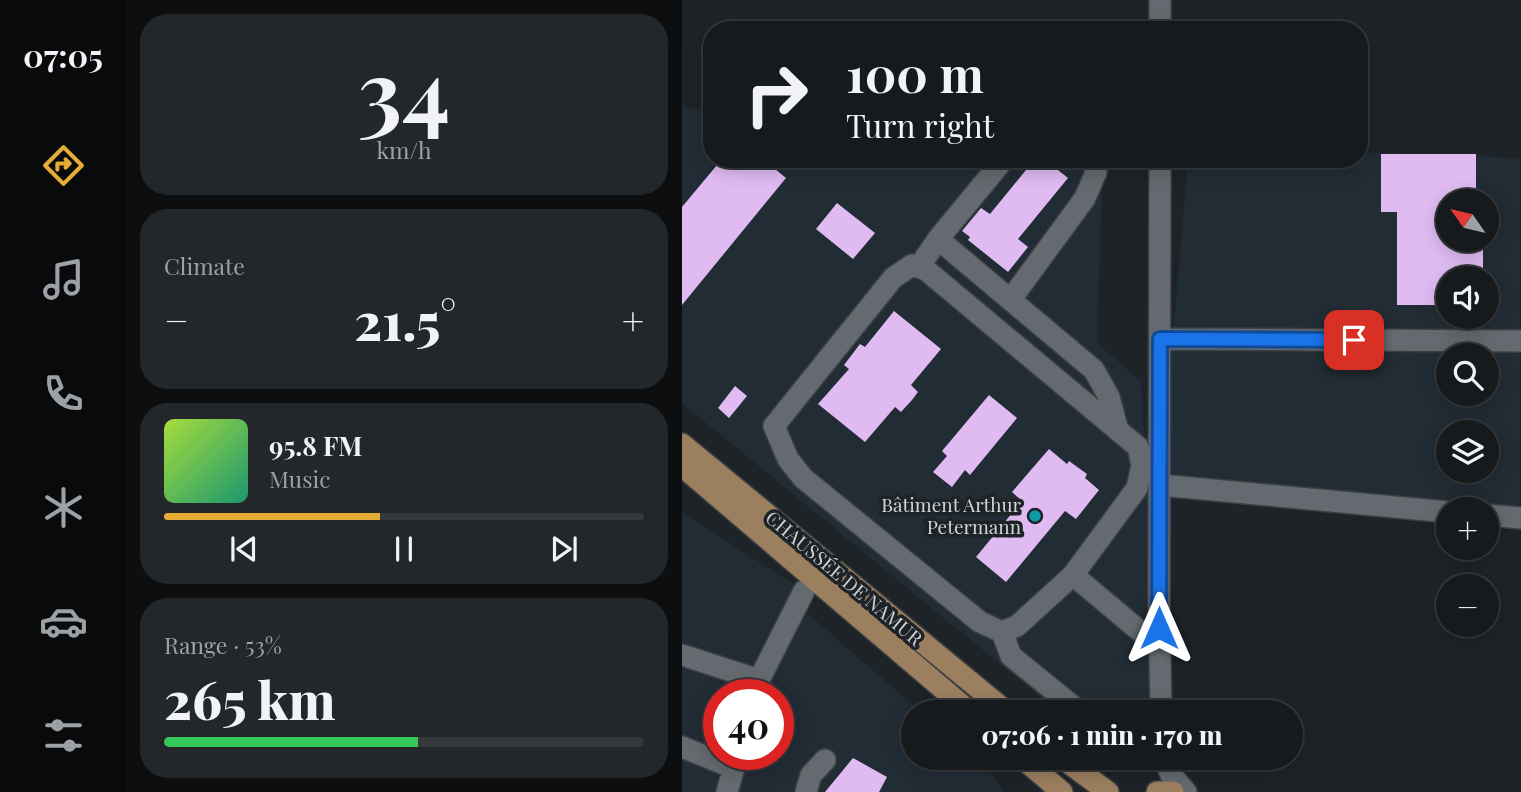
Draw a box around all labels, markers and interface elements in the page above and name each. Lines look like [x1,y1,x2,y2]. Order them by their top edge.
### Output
text: 34 [358,28,450,149]
text: 07:05 [23,33,103,76]
text: 100 m [846,40,984,105]
icon: right [731,49,822,140]
text: Turn right [846,103,994,146]
text: km/h [376,134,432,165]
icon: directions [39,141,88,190]
north arrow [1436,189,1499,252]
map controls [1436,189,1499,637]
text: Climate [164,250,245,281]
icon: music [39,255,88,304]
button: sound [1436,266,1499,329]
text: 21.5° [354,285,456,354]
text: − [164,294,189,345]
text: + [622,294,644,345]
pin [1324,310,1384,370]
icon: arrive [1335,321,1373,359]
button: search [1436,343,1499,406]
icon: phone [39,369,88,418]
button: layers [1436,420,1499,483]
text: 95.8 FM [269,428,362,463]
text: Music [269,463,330,494]
icon: climate [39,483,88,532]
place label: Bâtiment Arthur Petermann [881,491,1022,539]
button: + [1436,497,1499,560]
street label: CHAUSSÉE DE NAMUR [761,504,929,651]
marker: Bâtiment Arthur Petermann [1027,508,1043,524]
icon: previous [225,530,263,568]
icon: pause [385,530,423,568]
icon: next [545,530,583,568]
button: − [1436,574,1499,637]
position arrow [1122,591,1196,665]
icon: car [39,597,88,646]
text: Range · 53% [164,629,282,660]
text: 265 km [164,664,336,733]
speed limit sign: 40 [703,679,794,770]
icon: filters [39,711,88,760]
text: 07:06 · 1 min · 170 m [981,717,1223,752]

